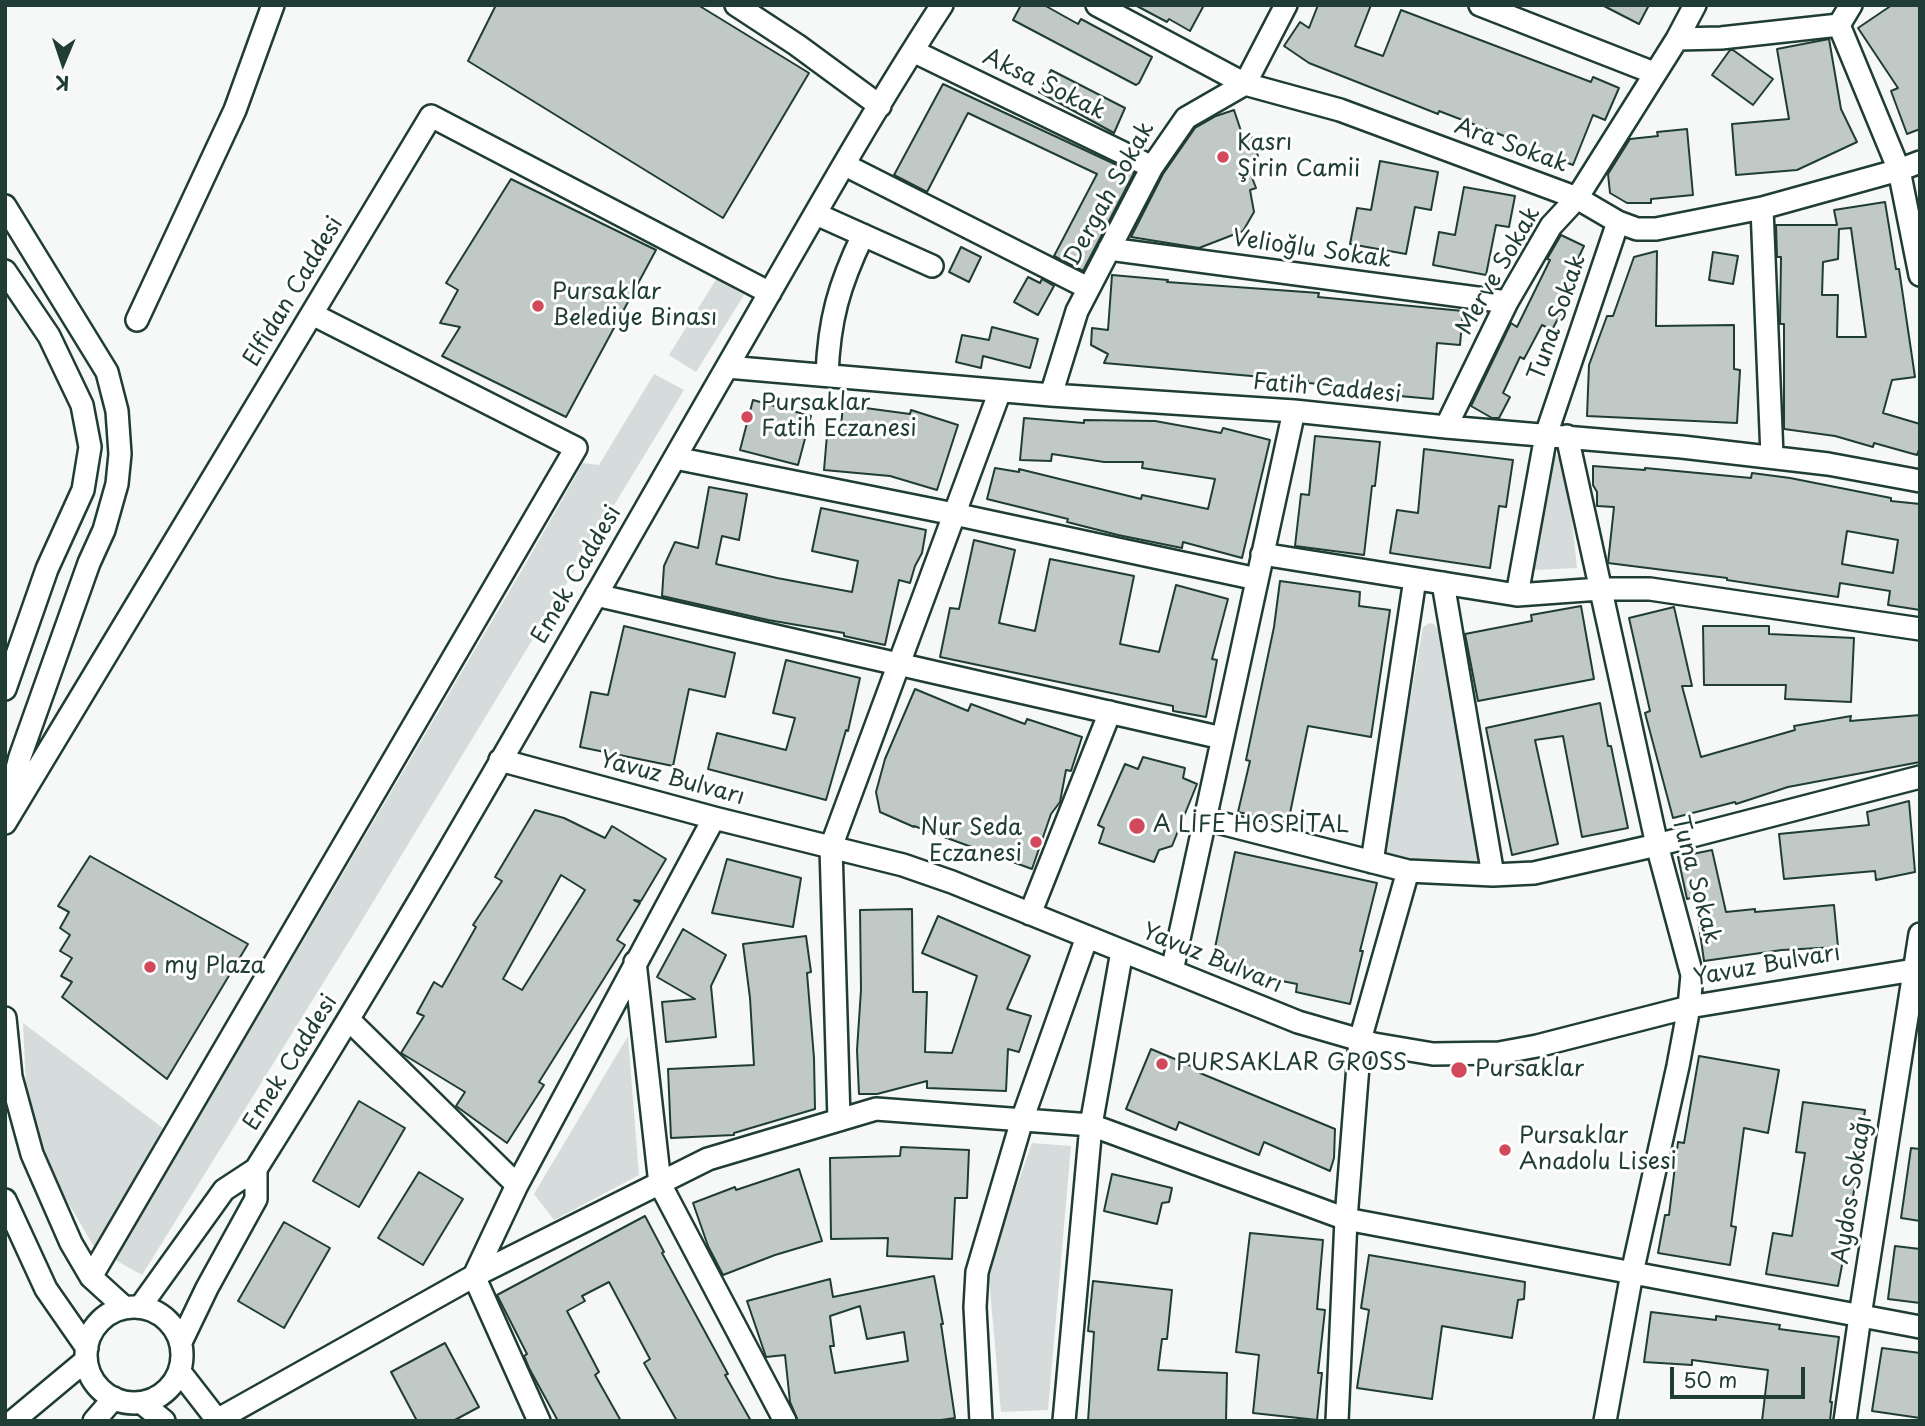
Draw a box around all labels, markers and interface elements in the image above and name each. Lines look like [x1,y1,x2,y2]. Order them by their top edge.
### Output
north arrow [28,28,98,98]
street label: Aksa Sokak [978,43,1110,127]
text: K [55,70,70,98]
street label: Ara Sokak [1451,113,1571,179]
street label: Dergah Sokak [1059,117,1161,271]
place label: Kasrı Şirin Camii [1237,130,1360,184]
marker: Kasrı Şirin Camii [1215,149,1231,165]
street label: Merve Sokak [1451,202,1547,340]
street label: Elfidan Caddesi [238,212,350,372]
street label: Velioğlu Sokak [1231,225,1393,275]
street label: Tuna Sokak [1524,251,1592,385]
place label: Pursaklar Belediye Binası [552,279,717,333]
marker: Pursaklar Belediye Binası [530,298,546,314]
street label: Fatih Caddesi [1252,369,1402,409]
place label: Pursaklar Fatih Eczanesi [761,390,917,444]
marker: Pursaklar Fatih Eczanesi [739,409,755,425]
street label: Emek Caddesi [526,501,628,649]
street label: Yavuz Bulvarı [597,746,747,812]
place label: A LİFE HOSPİTAL [1153,812,1349,840]
street label: Tuna Sokak [1665,813,1725,947]
place label: Nur Seda Eczanesi [920,815,1022,869]
marker: A LİFE HOSPİTAL [1127,816,1147,836]
marker: Nur Seda Eczanesi [1028,834,1044,850]
street label: Yavuz Bulvarı [1138,918,1286,1000]
street label: Yavuz Bulvarı [1691,940,1843,992]
place label: my Plaza [164,953,265,981]
marker: my Plaza [142,959,158,975]
street label: Emek Caddesi [238,990,344,1136]
place label: PURSAKLAR GROSS [1176,1050,1407,1078]
marker: PURSAKLAR GROSS [1154,1056,1170,1072]
place label: Pursaklar [1475,1056,1584,1084]
marker: Pursaklar [1449,1060,1469,1080]
street label: Aydos Sokağı [1828,1114,1878,1266]
place label: Pursaklar Anadolu Lisesi [1519,1123,1677,1177]
marker: Pursaklar Anadolu Lisesi [1497,1142,1513,1158]
scale bar [1673,1352,1808,1396]
text: 50 m [1683,1363,1737,1395]

